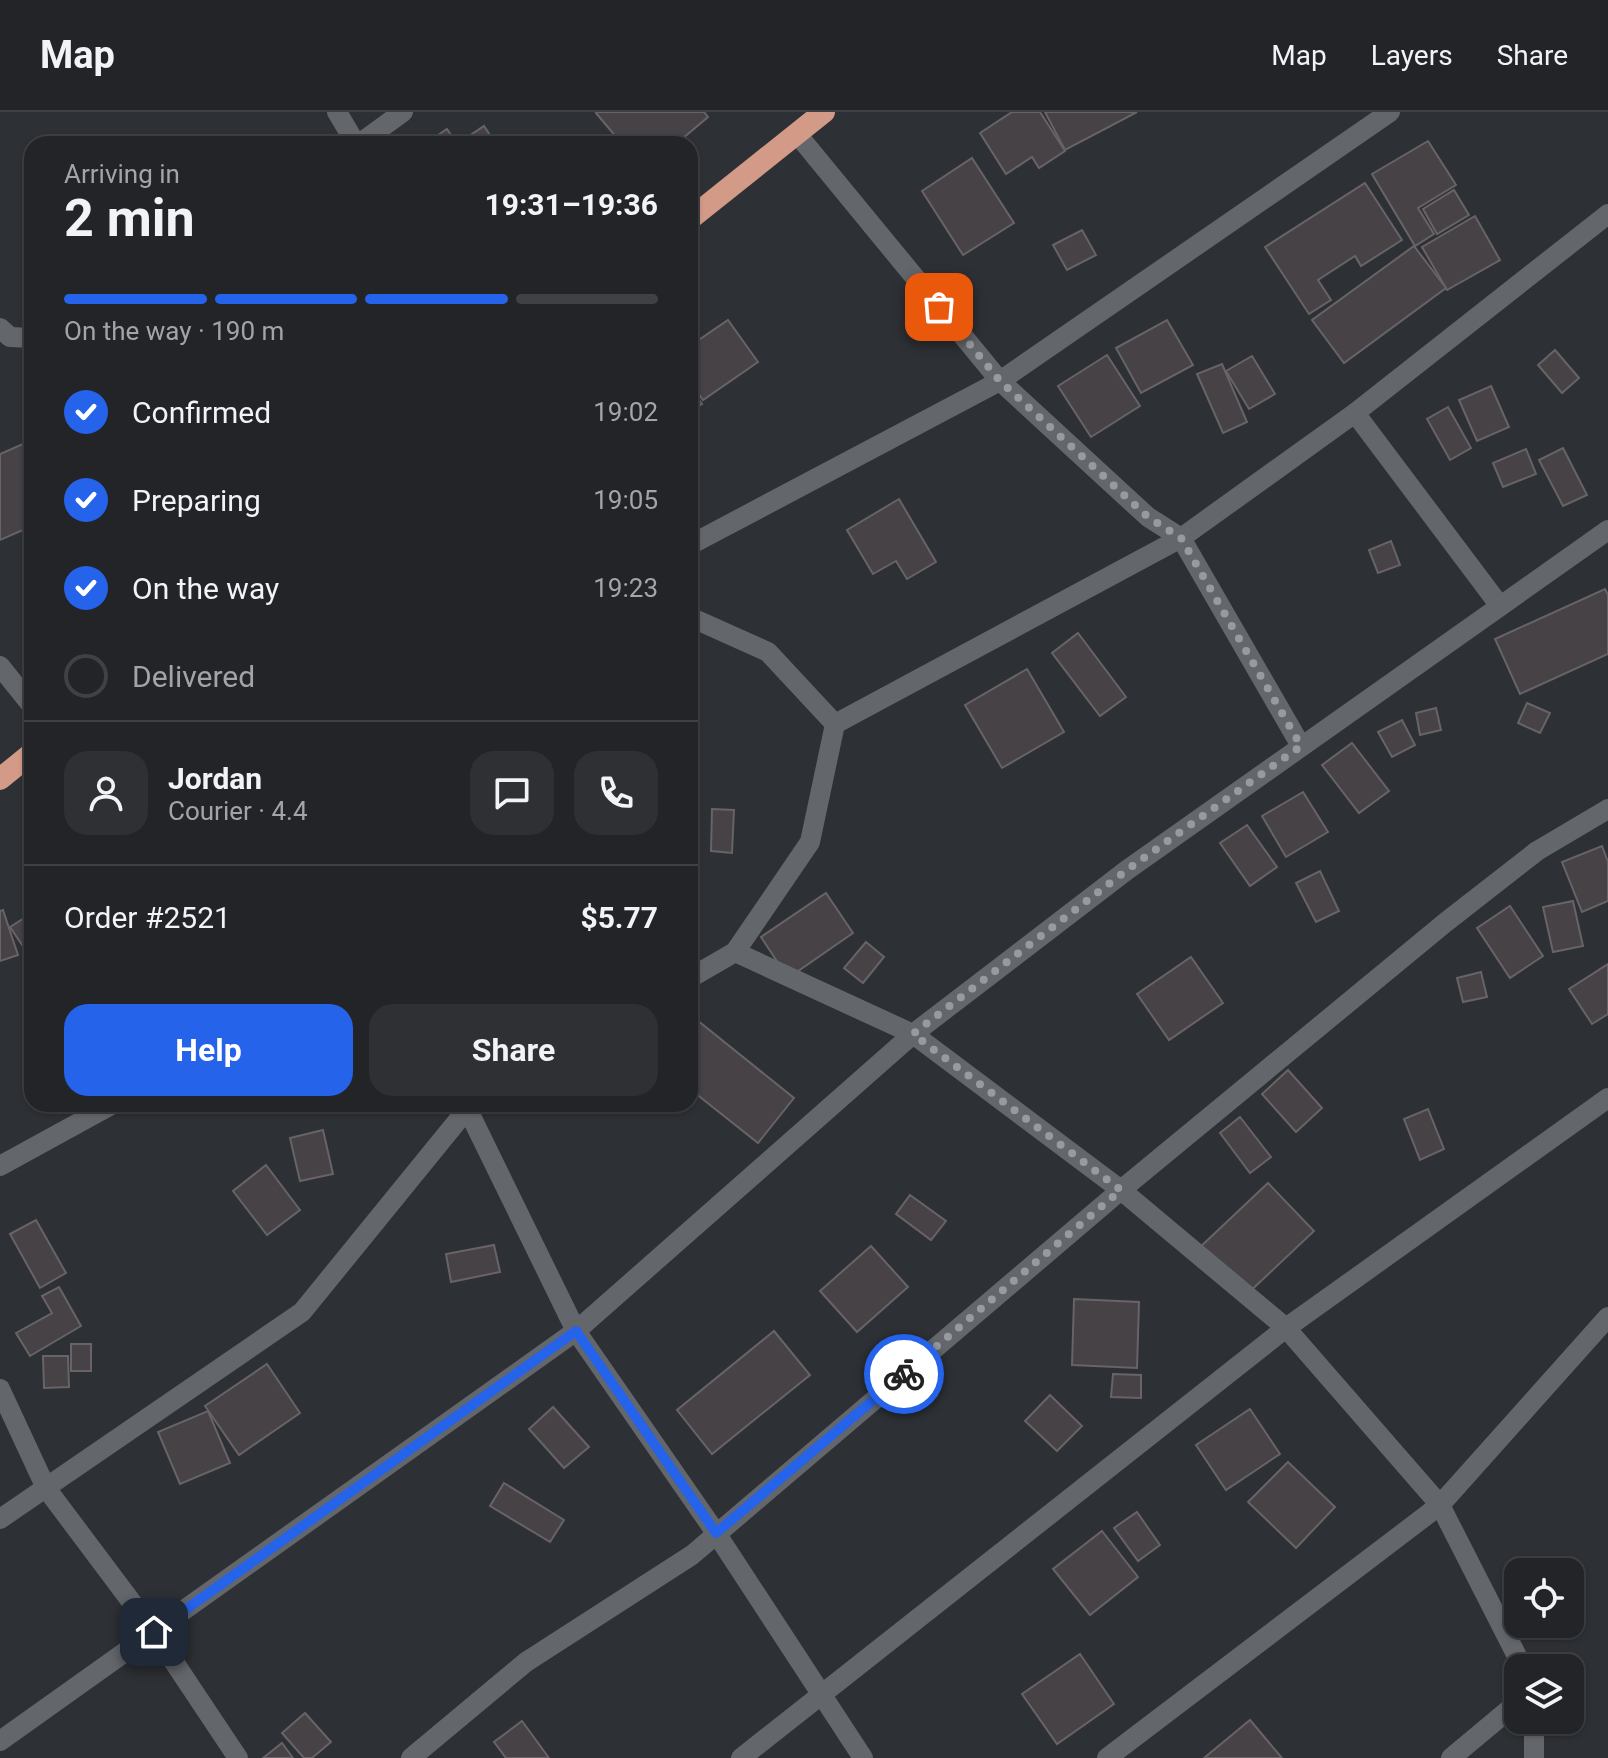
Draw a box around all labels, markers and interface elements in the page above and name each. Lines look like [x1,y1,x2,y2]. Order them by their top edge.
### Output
text: Map [40,33,115,77]
text: Map [1271,39,1327,72]
text: Layers [1371,39,1453,72]
text: Share [1497,39,1568,72]
text: Arriving in [64,159,180,189]
text: 19:31–19:36 [484,187,658,222]
text: 2 min [64,188,195,249]
pin [905,273,973,341]
icon: bag [917,285,961,329]
text: On the way · 190 m [64,316,284,346]
icon: check [64,390,108,434]
text: Confirmed [132,395,271,430]
text: 19:02 [593,397,658,427]
icon: check [64,478,108,522]
text: Preparing [132,483,261,518]
text: 19:05 [593,485,658,515]
icon: check [64,566,108,610]
text: On the way [132,571,279,606]
text: 19:23 [593,573,658,603]
text: Delivered [132,659,255,694]
button: person [64,751,148,835]
button: chat [470,751,554,835]
button: phone [574,751,658,835]
text: Jordan [168,761,262,796]
text: Courier · 4.4 [168,796,308,826]
text: Order #2521 [64,900,231,935]
text: $5.77 [580,900,658,935]
button: Help [64,1004,353,1096]
button: Share [369,1004,658,1096]
courier [864,1334,944,1414]
icon: bike [882,1352,926,1396]
map controls [1504,1558,1584,1734]
button: locate [1504,1558,1584,1638]
pin [120,1598,188,1666]
icon: home [132,1610,176,1654]
button: layers [1504,1654,1584,1734]

